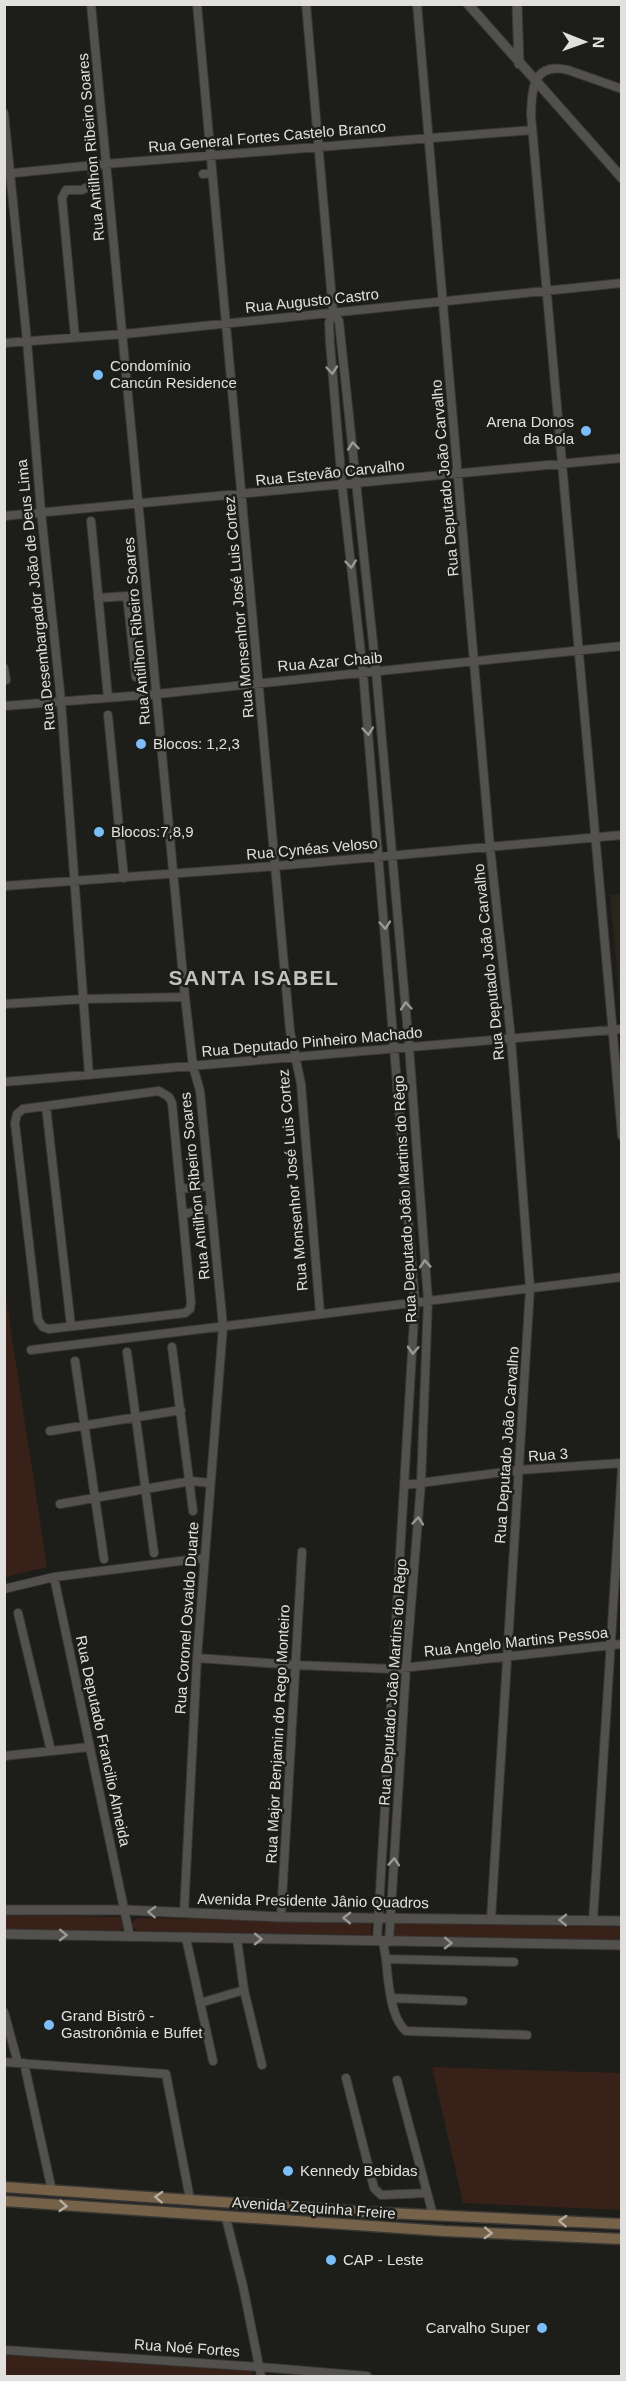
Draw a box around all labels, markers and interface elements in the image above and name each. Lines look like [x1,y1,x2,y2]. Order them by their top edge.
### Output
north arrow [554,12,614,72]
text: N [590,36,607,48]
street label: Rua Antilhon Ribeiro Soares [74,52,107,242]
street label: Rua General Fortes Castelo Branco [147,118,386,155]
street label: Rua Augusto Castro [244,285,380,316]
place label: Condomínio Cancún Residence [110,357,237,391]
one-way arrow [325,365,338,374]
marker: Condomínio Cancún Residence [91,368,105,382]
street label: Rua Deputado João Carvalho [427,379,462,577]
place label: Arena Donos da Bola [486,413,575,447]
marker: Arena Donos da Bola [579,424,593,438]
one-way arrow [347,442,359,451]
street label: Rua Estevão Carvalho [254,456,405,489]
street label: Rua Desembargador João de Deus Lima [13,458,58,732]
street label: Rua Monsenhor José Luis Cortez [220,495,257,719]
street label: Rua Antilhon Ribeiro Soares [120,536,153,726]
one-way arrow [344,559,357,568]
street label: Rua Azar Chaib [277,648,383,675]
one-way arrow [361,726,374,735]
place label: Blocos: 1,2,3 [153,735,240,752]
marker: Blocos: 1,2,3 [134,737,148,751]
place label: Blocos:7,8,9 [111,823,194,840]
marker: Blocos:7,8,9 [92,825,106,839]
street label: Rua Cynéas Veloso [246,834,378,863]
street label: Rua Deputado João Carvalho [470,863,507,1061]
one-way arrow [378,920,391,930]
district label: SANTA ISABEL [169,966,339,989]
one-way arrow [400,1002,413,1011]
street label: Rua Deputado Pinheiro Machado [201,1023,423,1060]
street label: Rua Monsenhor José Luis Cortez [274,1068,311,1292]
street label: Rua Deputado João Martins do Rêgo [390,1075,419,1323]
street label: Rua Antilhon Ribeiro Soares [176,1091,213,1281]
one-way arrow [419,1259,432,1268]
one-way arrow [406,1345,419,1354]
street label: Rua Deputado João Carvalho [491,1346,522,1544]
street label: Rua 3 [527,1445,569,1464]
one-way arrow [411,1517,424,1526]
street label: Rua Coronel Osvaldo Duarte [171,1521,202,1715]
street label: Rua Deputado João Martins do Rêgo [375,1558,410,1806]
street label: Rua Major Benjamin do Rego Monteiro [262,1604,293,1864]
street label: Rua Angelo Martins Pessoa [423,1623,610,1660]
street label: Rua Deputado Francilio Almeida [73,1634,134,1849]
one-way arrow [387,1858,400,1867]
street label: Avenida Presidente Jânio Quadros [197,1890,429,1911]
one-way arrow [148,1905,157,1918]
one-way arrow [343,1912,352,1924]
one-way arrow [559,1914,568,1927]
one-way arrow [58,1929,67,1942]
one-way arrow [253,1933,262,1945]
one-way arrow [443,1936,452,1949]
place label: Grand Bistrô - Gastronômia e Buffet [61,2007,203,2041]
marker: Grand Bistrô - Gastronômia e Buffet [42,2018,56,2032]
place label: Kennedy Bebidas [300,2162,418,2179]
marker: Kennedy Bebidas [281,2164,295,2178]
one-way arrow [154,2191,163,2204]
street label: Avenida Zequinha Freire [232,2193,396,2222]
one-way arrow [58,2199,67,2212]
one-way arrow [559,2215,568,2228]
one-way arrow [483,2227,492,2240]
place label: CAP - Leste [343,2251,424,2268]
marker: CAP - Leste [324,2253,338,2267]
place label: Carvalho Super [426,2319,530,2336]
marker: Carvalho Super [535,2321,549,2335]
street label: Rua Noé Fortes [134,2335,240,2360]

